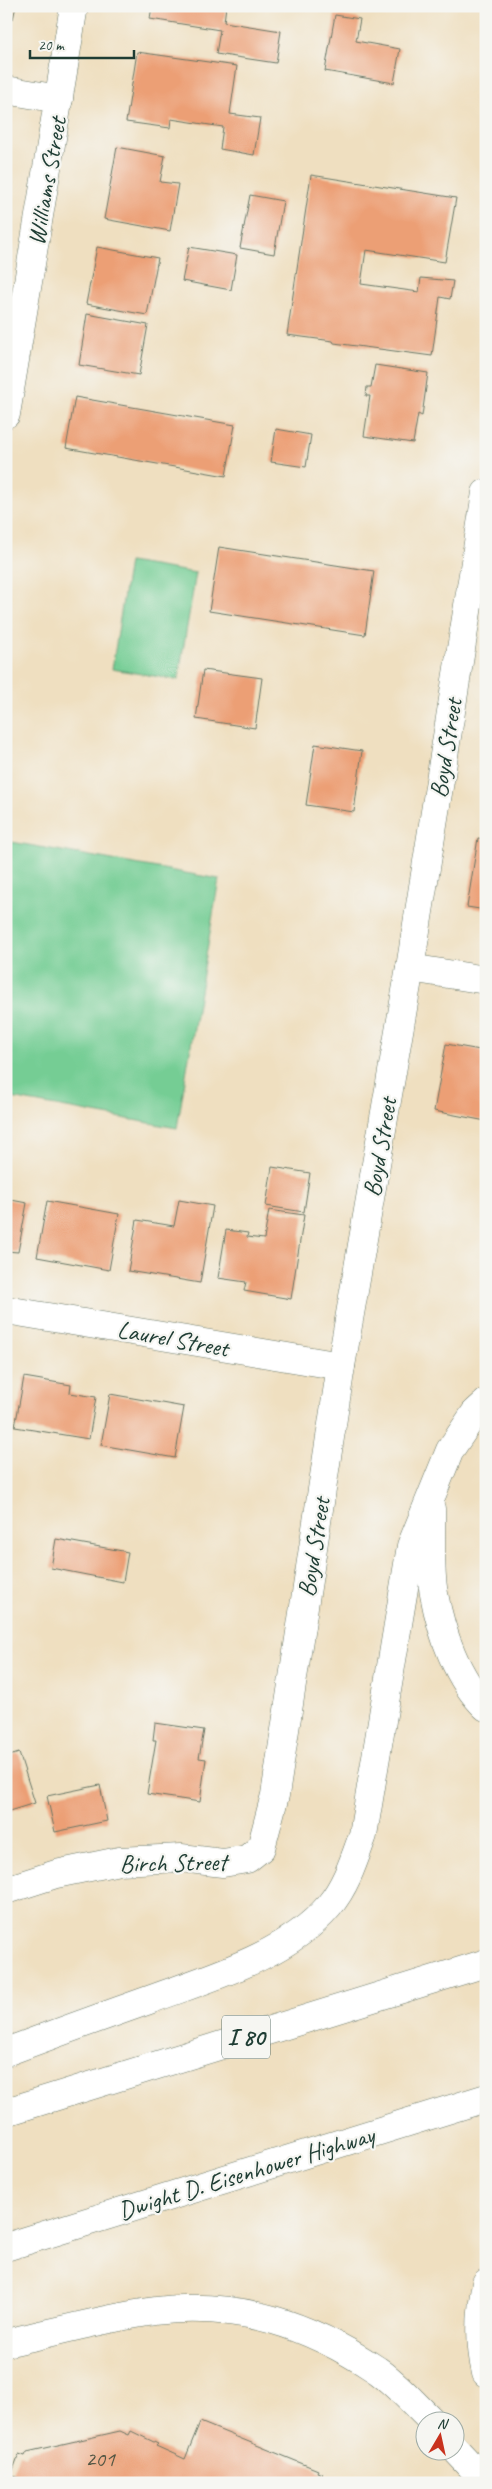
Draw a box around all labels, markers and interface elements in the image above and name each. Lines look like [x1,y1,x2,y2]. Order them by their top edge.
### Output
scale bar [30,28,134,60]
text: 20 m [38,36,65,55]
street label: Williams Street [20,112,74,248]
street label: Boyd Street [422,694,470,800]
street label: Boyd Street [356,1093,405,1199]
street label: Laurel Street [115,1313,234,1365]
street label: Boyd Street [290,1493,338,1599]
street label: Birch Street [119,1846,231,1880]
road number: I 80 [222,2015,270,2058]
street label: Dwight D. Eisenhower Highway [115,2118,380,2227]
north arrow [414,2412,464,2462]
text: N [436,2415,450,2433]
house number: 201 [85,2445,116,2473]

